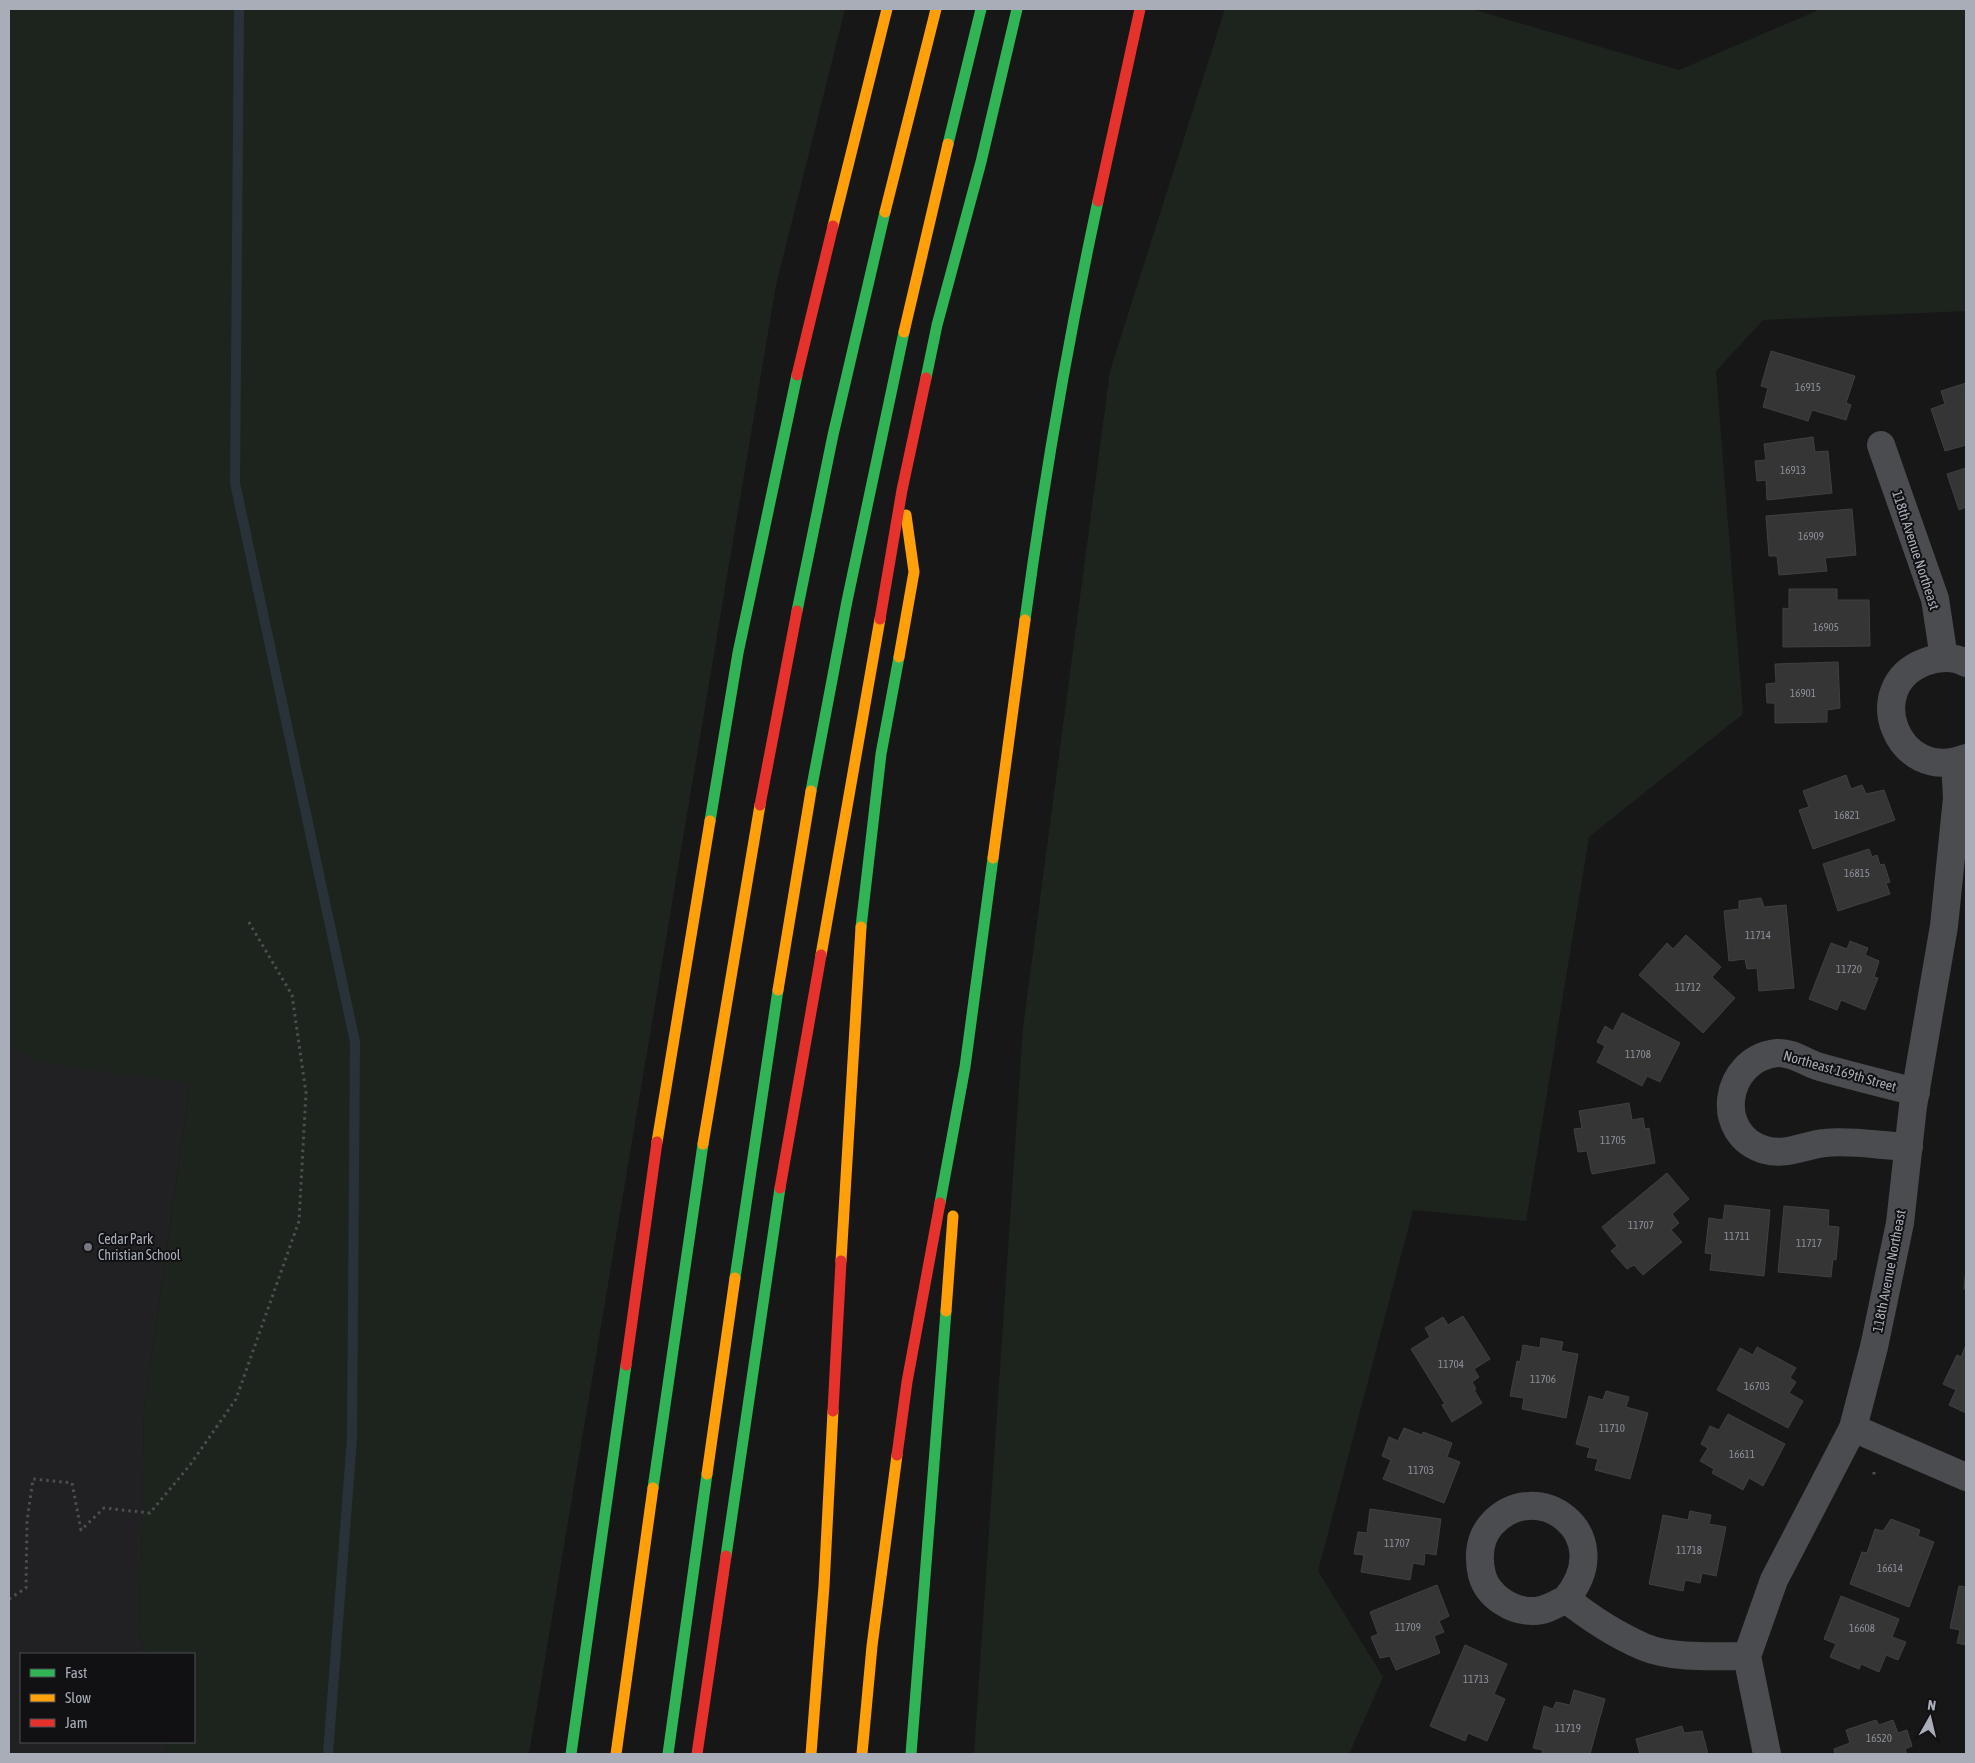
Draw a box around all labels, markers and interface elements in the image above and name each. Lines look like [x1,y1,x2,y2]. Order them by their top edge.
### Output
house number: 16915 [1795,381,1821,393]
house number: 16913 [1780,464,1806,476]
street label: 118th Avenue Northeast [1889,488,1943,612]
house number: 16909 [1798,530,1824,542]
house number: 16905 [1813,621,1839,633]
house number: 16901 [1790,687,1816,699]
house number: 16821 [1834,809,1860,821]
house number: 16815 [1844,867,1870,879]
house number: 11714 [1745,929,1771,941]
house number: 11720 [1836,963,1862,975]
house number: 11712 [1675,981,1701,993]
street label: Northeast 169th Street [1782,1047,1898,1095]
house number: 11708 [1625,1048,1651,1060]
house number: 11705 [1600,1134,1626,1146]
street label: 118th Avenue Northeast [1869,1208,1909,1334]
house number: 11707 [1628,1219,1654,1231]
house number: 11711 [1724,1230,1750,1242]
place label: Cedar Park Christian School [98,1231,181,1263]
house number: 11717 [1796,1237,1822,1249]
marker: Cedar Park Christian School [82,1241,94,1253]
house number: 11704 [1438,1358,1464,1370]
house number: 11706 [1530,1373,1556,1385]
house number: 16703 [1744,1380,1770,1392]
house number: 11710 [1599,1422,1625,1434]
house number: 16611 [1729,1448,1755,1460]
house number: 11703 [1408,1464,1434,1476]
house number: 11707 [1384,1537,1410,1549]
house number: 11718 [1676,1544,1702,1556]
house number: 16614 [1877,1562,1903,1574]
house number: 11709 [1395,1621,1421,1633]
house number: 16608 [1849,1622,1875,1634]
legend [20,1653,195,1743]
text: Fast [65,1664,87,1681]
house number: 11713 [1463,1673,1489,1685]
text: Slow [65,1689,91,1706]
north arrow [1905,1693,1955,1743]
text: N [1927,1697,1937,1714]
text: Jam [65,1714,88,1731]
house number: 11719 [1555,1722,1581,1734]
house number: 16520 [1866,1732,1892,1744]

